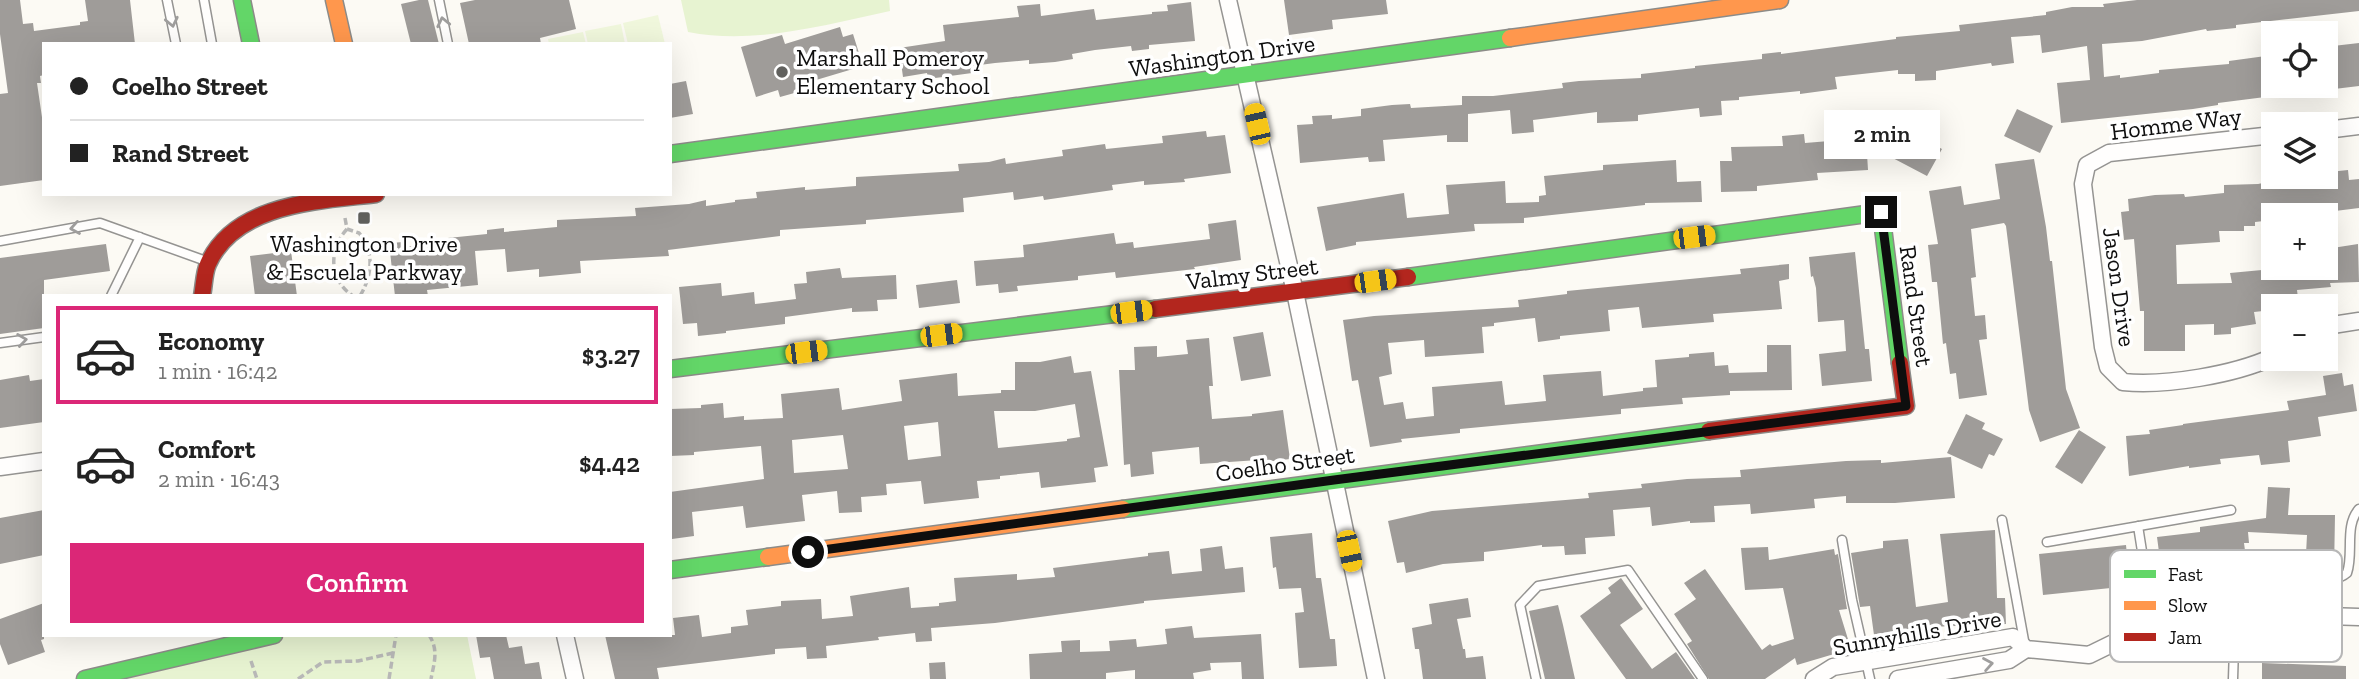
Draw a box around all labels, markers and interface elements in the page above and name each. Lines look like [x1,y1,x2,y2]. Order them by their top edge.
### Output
one-way arrow [164,16,179,28]
one-way arrow [437,16,452,28]
map controls [2261,21,2338,371]
button: locate [2261,21,2338,98]
street label: Washington Drive [1127,28,1317,83]
place label: Marshall Pomeroy Elementary School [796,43,990,100]
marker: Marshall Pomeroy Elementary School [774,64,790,80]
text: Coelho Street [112,70,268,102]
car [1243,101,1272,147]
street label: Homme Way [2109,101,2244,146]
callout: 2 min [1823,110,1939,160]
button: layers [2261,112,2338,189]
text: 2 min [1853,120,1911,148]
text: Rand Street [112,137,249,169]
route end [1865,196,1897,228]
button: + [2261,203,2338,280]
marker: Washington Drive & Escuela Parkway [356,210,372,226]
one-way arrow [69,219,81,234]
car [1672,224,1717,250]
street label: Jason Drive [2097,225,2142,349]
place label: Washington Drive & Escuela Parkway [266,229,463,286]
street label: Rand Street [1894,243,1939,368]
street label: Valmy Street [1183,251,1320,296]
car [1353,268,1398,294]
button: − [2261,294,2338,371]
car [1109,299,1154,325]
car [919,322,964,348]
icon: car [74,324,137,387]
text: Economy [158,325,264,357]
one-way arrow [16,333,28,348]
text: $3.27 [582,339,640,371]
car [784,339,829,365]
text: 1 min · 16:42 [158,357,278,385]
icon: car [74,432,137,495]
text: Comfort [158,433,255,465]
street label: Coelho Street [1214,439,1356,488]
text: $4.42 [579,447,640,479]
text: 2 min · 16:43 [158,465,280,493]
car [1335,528,1364,574]
route start [792,536,824,568]
button: Confirm [70,543,644,623]
legend [2110,550,2342,662]
text: Fast [2168,563,2203,586]
text: Slow [2168,594,2208,617]
street label: Sunnyhills Drive [1830,603,2003,662]
text: Jam [2168,626,2202,649]
one-way arrow [1982,657,1994,672]

